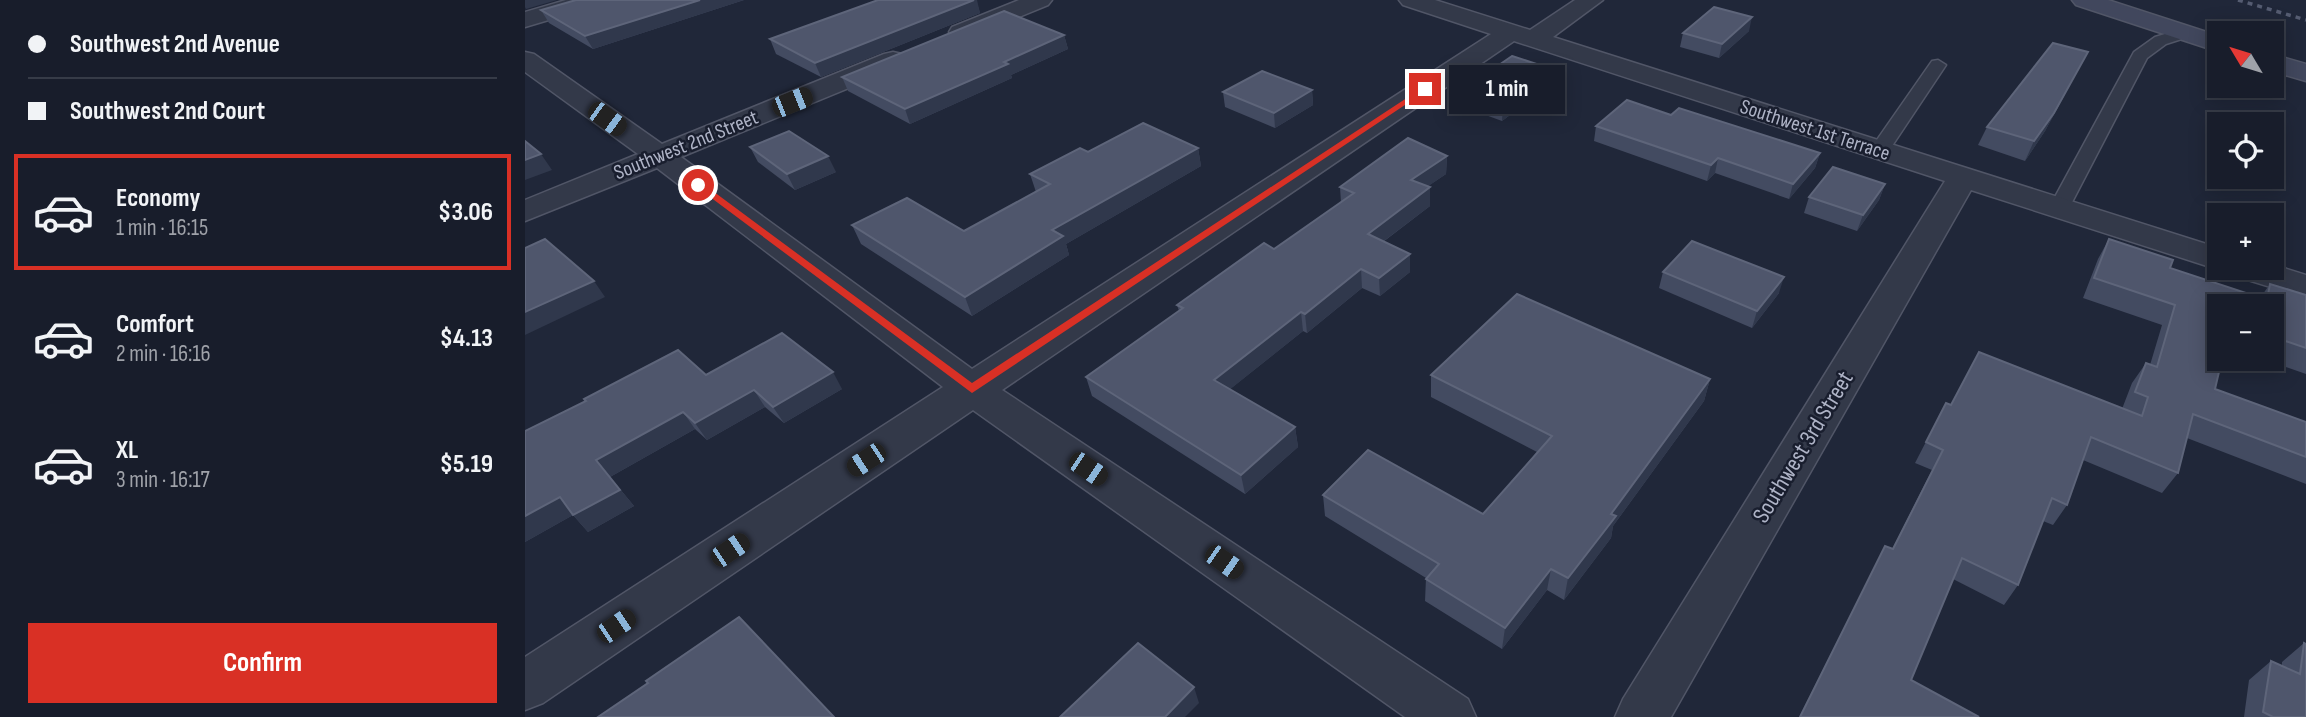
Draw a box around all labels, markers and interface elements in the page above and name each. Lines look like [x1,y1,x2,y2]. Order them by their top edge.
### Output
north arrow [2207,21,2284,98]
map controls [2207,21,2284,371]
text: Southwest 2nd Avenue [70,29,280,60]
callout: 1 min [1450,64,1565,114]
route end [1409,73,1441,105]
text: 1 min [1486,75,1528,103]
car [769,84,816,120]
street label: Southwest 1st Terrace [1737,94,1893,166]
text: Southwest 2nd Court [70,96,265,127]
car [584,98,631,140]
street label: Southwest 2nd Street [610,105,762,185]
button: locate [2207,112,2284,189]
route start [682,169,714,201]
icon: car [32,181,95,244]
text: Economy [116,183,200,214]
text: $3.06 [438,197,493,228]
button: + [2207,203,2284,280]
text: 1 min · 16:15 [116,214,208,242]
button: − [2207,294,2284,371]
icon: car [32,307,95,370]
text: Comfort [116,309,194,340]
text: $4.13 [440,323,493,354]
text: 2 min · 16:16 [116,340,211,368]
street label: Southwest 3rd Street [1746,366,1860,528]
icon: car [32,433,95,496]
text: XL [116,435,138,466]
car [843,440,890,480]
text: $5.19 [440,449,493,480]
car [1065,449,1112,489]
text: 3 min · 16:17 [116,466,210,494]
car [707,530,754,570]
car [1201,541,1248,583]
car [593,606,640,646]
button: Confirm [28,623,497,703]

